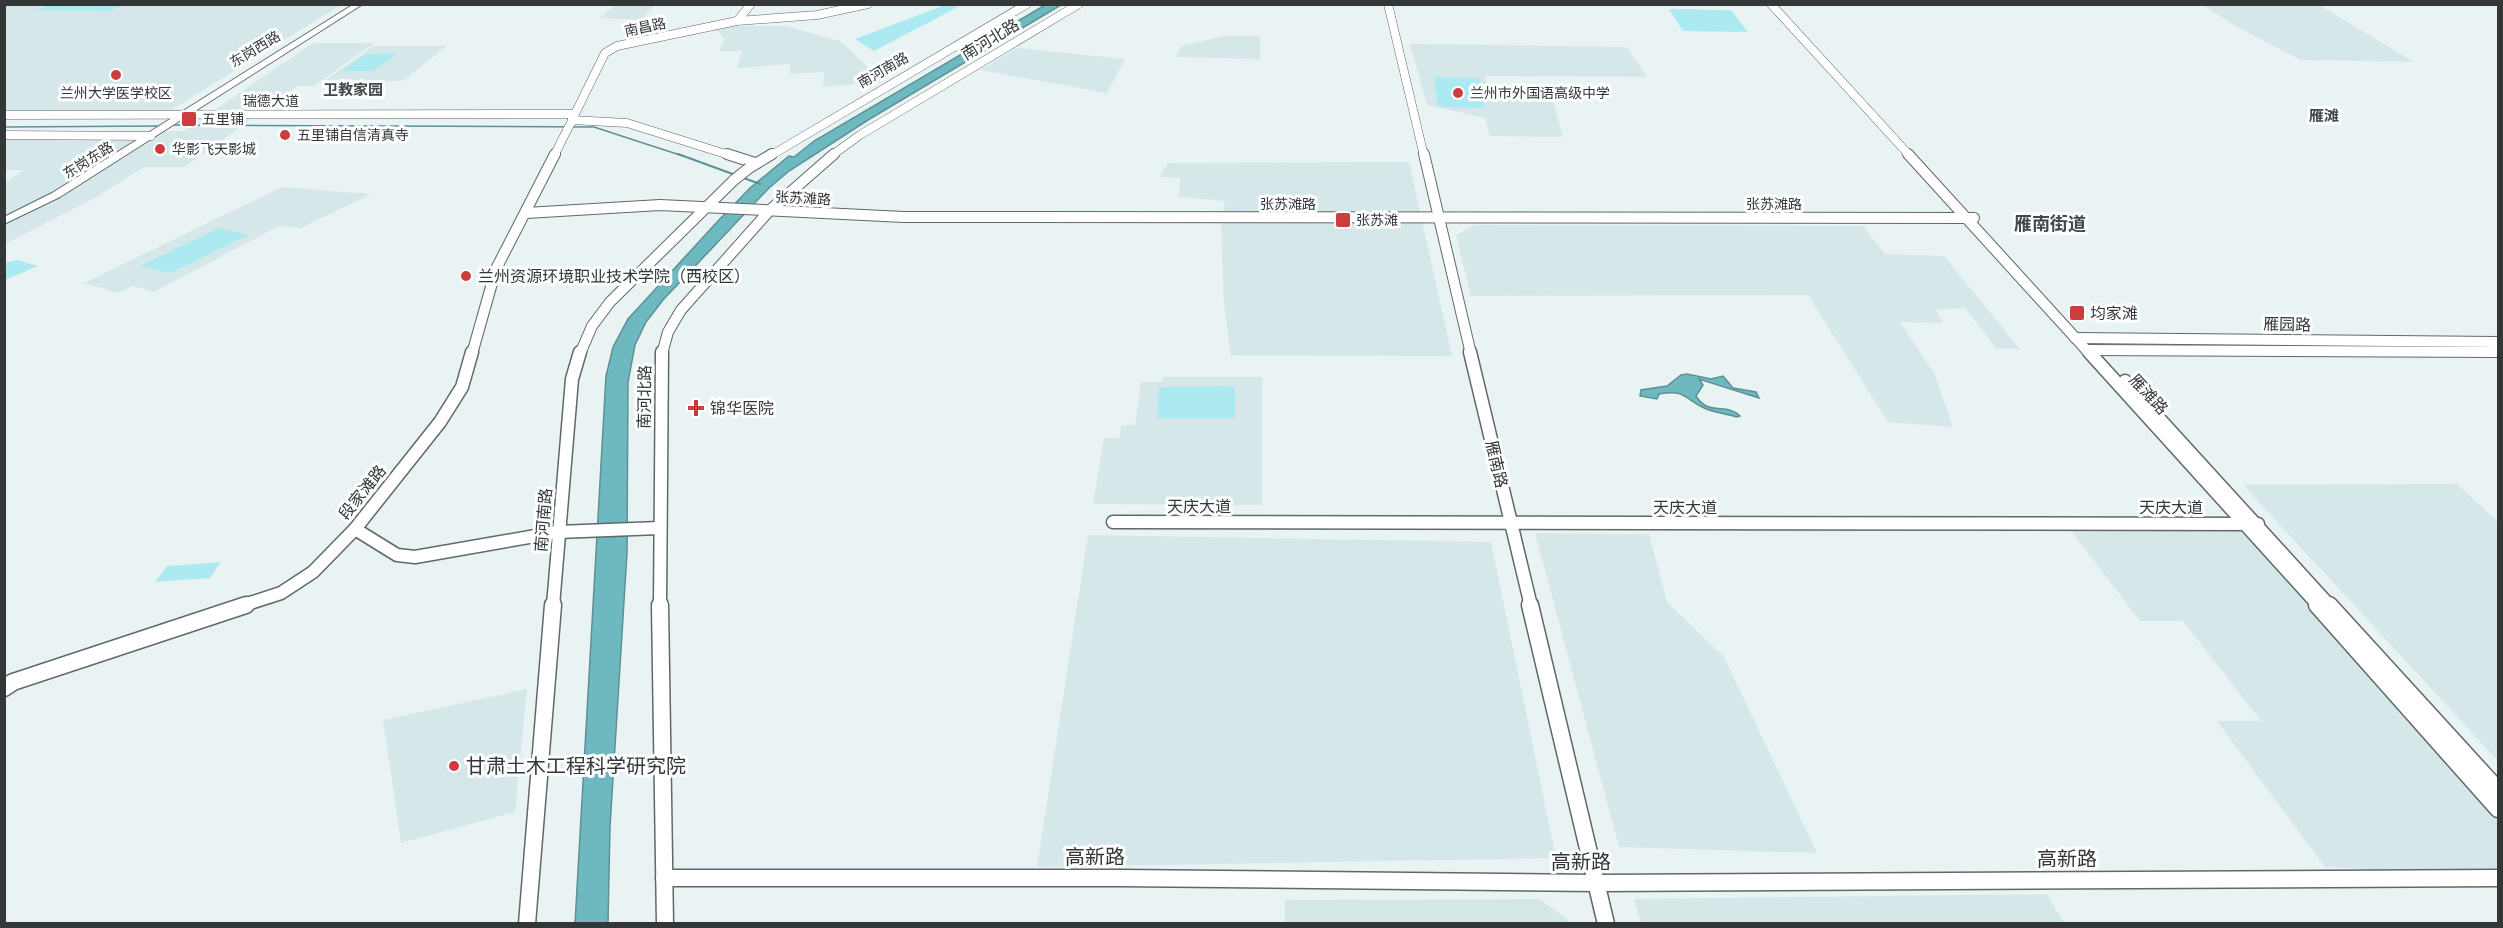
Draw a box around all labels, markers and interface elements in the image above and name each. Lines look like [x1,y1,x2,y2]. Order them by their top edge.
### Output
street label: 南河北路 [957,13,1023,65]
street label: 南昌路 [623,14,667,40]
street label: 东岗西路 [226,27,284,71]
street label: 南河南路 [854,48,912,92]
marker: 兰州大学医学校区 [109,68,123,82]
district label: 卫教家园 [323,79,383,100]
place label: 兰州大学医学校区 [60,84,172,102]
place label: 兰州市外国语高级中学 [1470,84,1610,102]
marker: 兰州市外国语高级中学 [1451,86,1465,100]
street label: 瑞德大道 [243,92,299,110]
district label: 雁滩 [2309,105,2339,126]
marker: 五里铺 [180,110,198,128]
place label: 五里铺 [202,110,244,128]
place label: 五里铺自信清真寺 [297,126,409,144]
marker: 五里铺自信清真寺 [278,128,292,142]
street label: 东岗东路 [59,138,117,182]
place label: 华影飞天影城 [172,140,256,158]
marker: 华影飞天影城 [153,142,167,156]
street label: 张苏滩路 [775,188,831,208]
street label: 张苏滩路 [1260,195,1316,213]
street label: 张苏滩路 [1746,195,1802,213]
marker: 张苏滩 [1334,211,1352,229]
place label: 张苏滩 [1356,211,1398,229]
district label: 雁南街道 [2014,211,2086,236]
place label: 兰州资源环境职业技术学院（西校区） [478,265,750,287]
marker: 兰州资源环境职业技术学院（西校区） [459,269,473,283]
place label: 均家滩 [2090,302,2138,324]
marker: 均家滩 [2068,304,2086,322]
street label: 雁园路 [2263,313,2311,335]
street label: 南河北路 [632,365,656,429]
street label: 雁滩路 [2125,369,2173,419]
place label: 锦华医院 [710,397,774,419]
marker: 锦华医院 [687,399,705,417]
street label: 雁南路 [1481,438,1513,490]
street label: 段家滩路 [333,460,391,524]
street label: 南河南路 [529,487,557,553]
street label: 天庆大道 [1167,495,1231,517]
street label: 天庆大道 [1653,496,1717,518]
street label: 天庆大道 [2139,496,2203,518]
place label: 甘肃土木工程科学研究院 [466,752,686,779]
marker: 甘肃土木工程科学研究院 [447,759,461,773]
street label: 高新路 [1065,843,1125,870]
street label: 高新路 [2037,845,2097,872]
street label: 高新路 [1551,848,1611,875]

